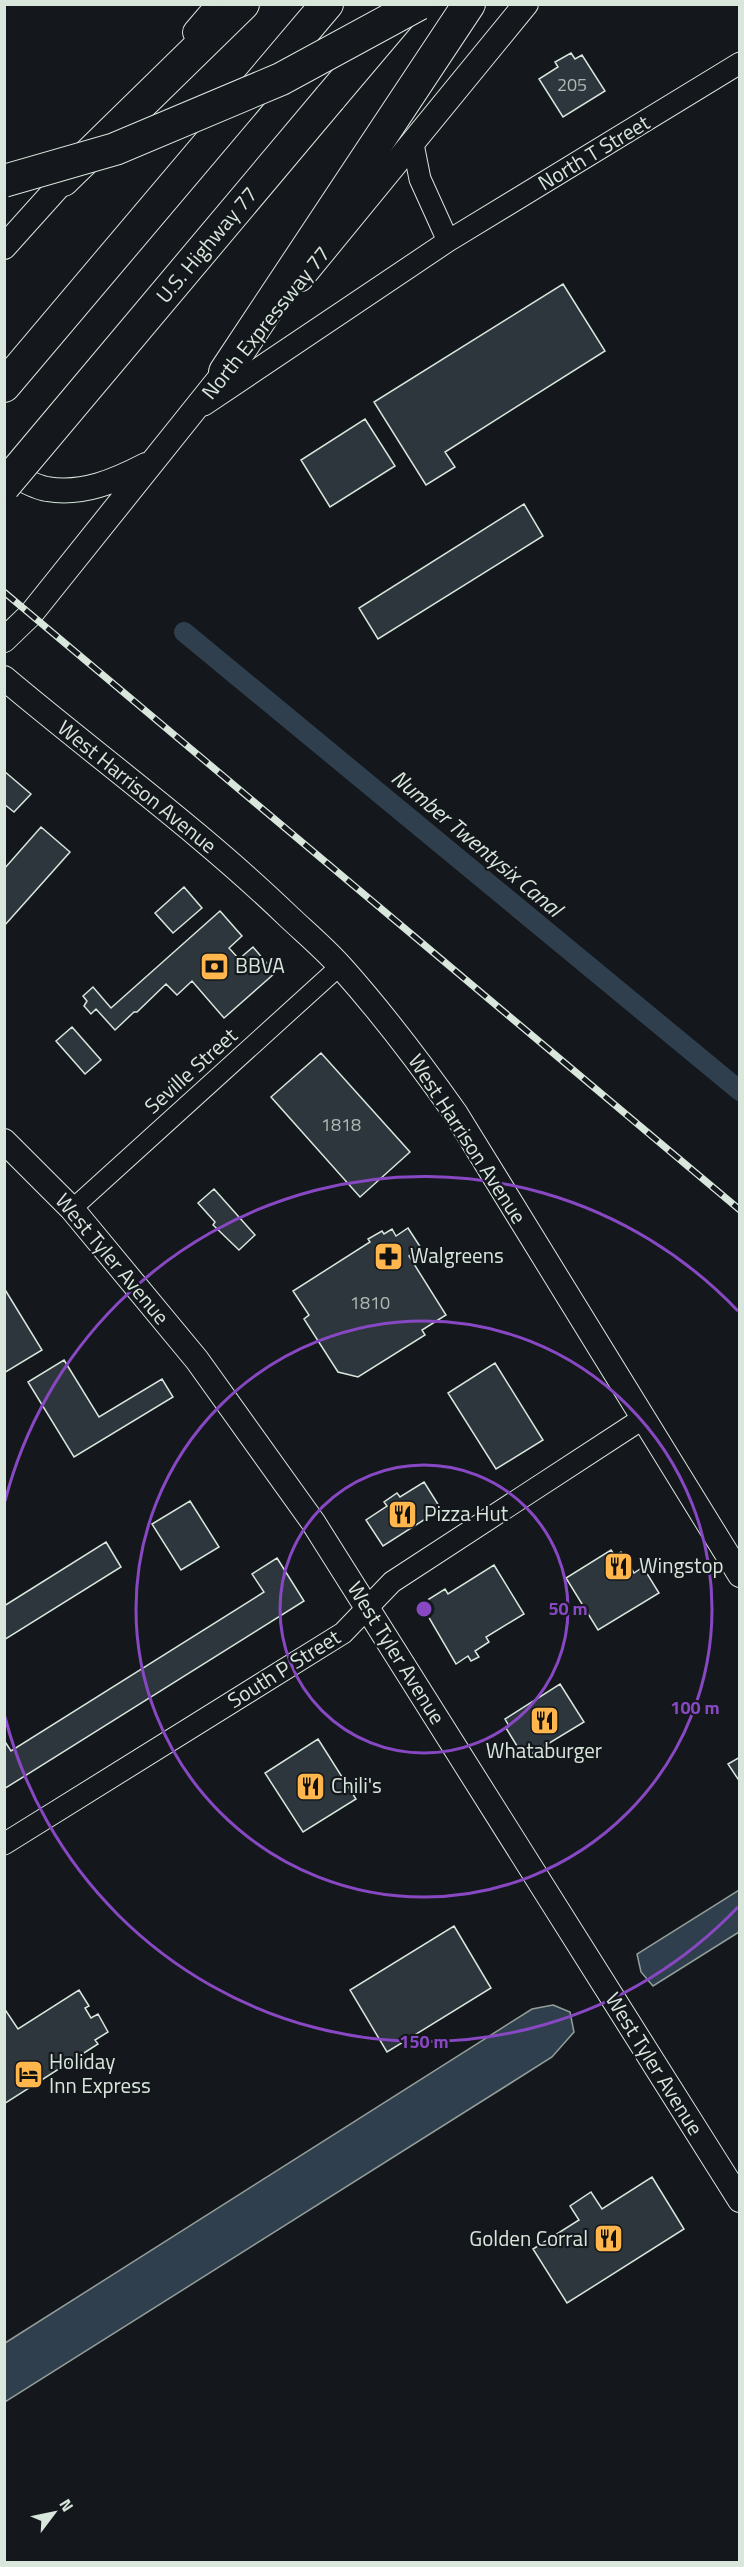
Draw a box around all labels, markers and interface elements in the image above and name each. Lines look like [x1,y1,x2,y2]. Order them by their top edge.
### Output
house number: 205 [557,71,587,98]
street label: North T Street [531,106,656,198]
street label: U.S. Highway 77 [148,179,265,310]
street label: North Expressway 77 [193,239,337,406]
street label: West Harrison Avenue [51,712,224,861]
water label: Number Twentysix Canal [384,761,572,926]
place label: BBVA [235,949,285,981]
bank icon: BBVA [198,950,230,982]
street label: Seville Street [137,1019,244,1121]
street label: West Harrison Avenue [401,1047,535,1230]
house number: 1818 [321,1111,361,1138]
street label: West Tyler Avenue [48,1186,178,1331]
place label: Walgreens [410,1239,504,1271]
pharmacy icon: Walgreens [373,1240,405,1272]
house number: 1810 [350,1289,390,1316]
place label: Pizza Hut [424,1497,509,1529]
restaurant icon: Pizza Hut [387,1498,419,1530]
place label: Wingstop [639,1549,724,1581]
restaurant icon: Wingstop [602,1550,634,1582]
street label: West Tyler Avenue [340,1575,454,1730]
text: 50 m [548,1595,588,1622]
centre of rings [414,1599,434,1619]
street label: South P Street [221,1620,347,1716]
text: 100 m [670,1694,720,1721]
restaurant icon: Whataburger [528,1704,560,1736]
place label: Whataburger [486,1734,602,1766]
place label: Chili's [331,1769,382,1801]
restaurant icon: Chili's [294,1770,326,1802]
street label: West Tyler Avenue [598,1986,712,2141]
text: 150 m [399,2028,449,2055]
place label: Holiday Inn Express [49,2045,151,2101]
hotel icon: Holiday Inn Express [12,2058,44,2090]
place label: Golden Corral [469,2222,588,2254]
restaurant icon: Golden Corral [593,2223,625,2255]
north arrow [24,2483,84,2543]
text: N [54,2494,80,2516]

